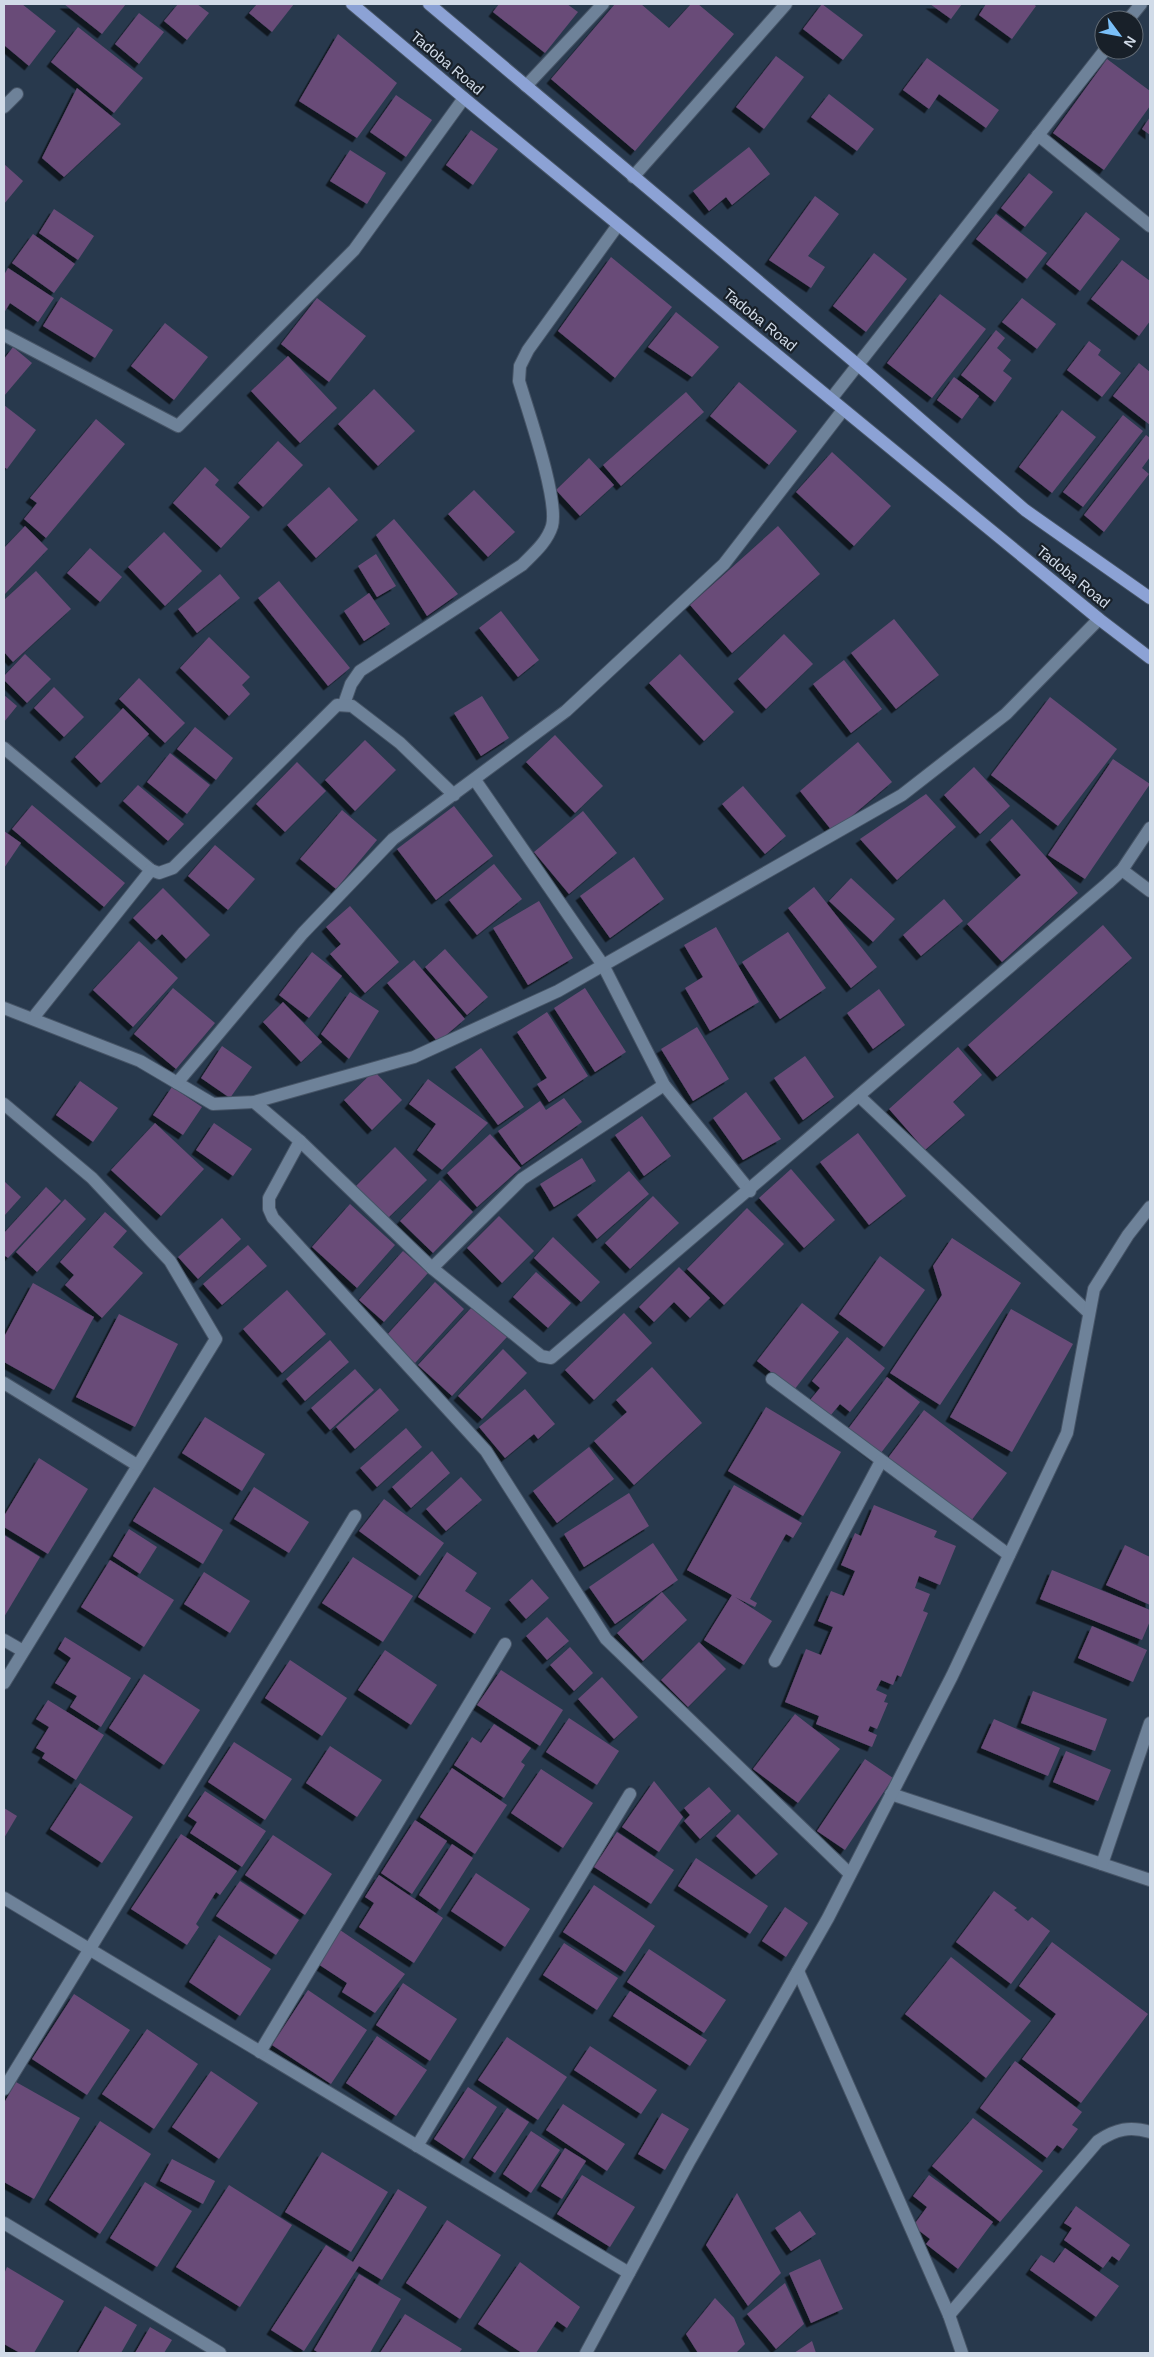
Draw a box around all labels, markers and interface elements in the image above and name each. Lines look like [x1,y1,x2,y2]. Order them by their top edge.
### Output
north arrow [1094,10,1144,60]
street label: Tadoba Road [408,27,487,98]
text: N [1121,33,1139,50]
street label: Tadoba Road [720,285,800,354]
street label: Tadoba Road [1033,542,1113,611]

